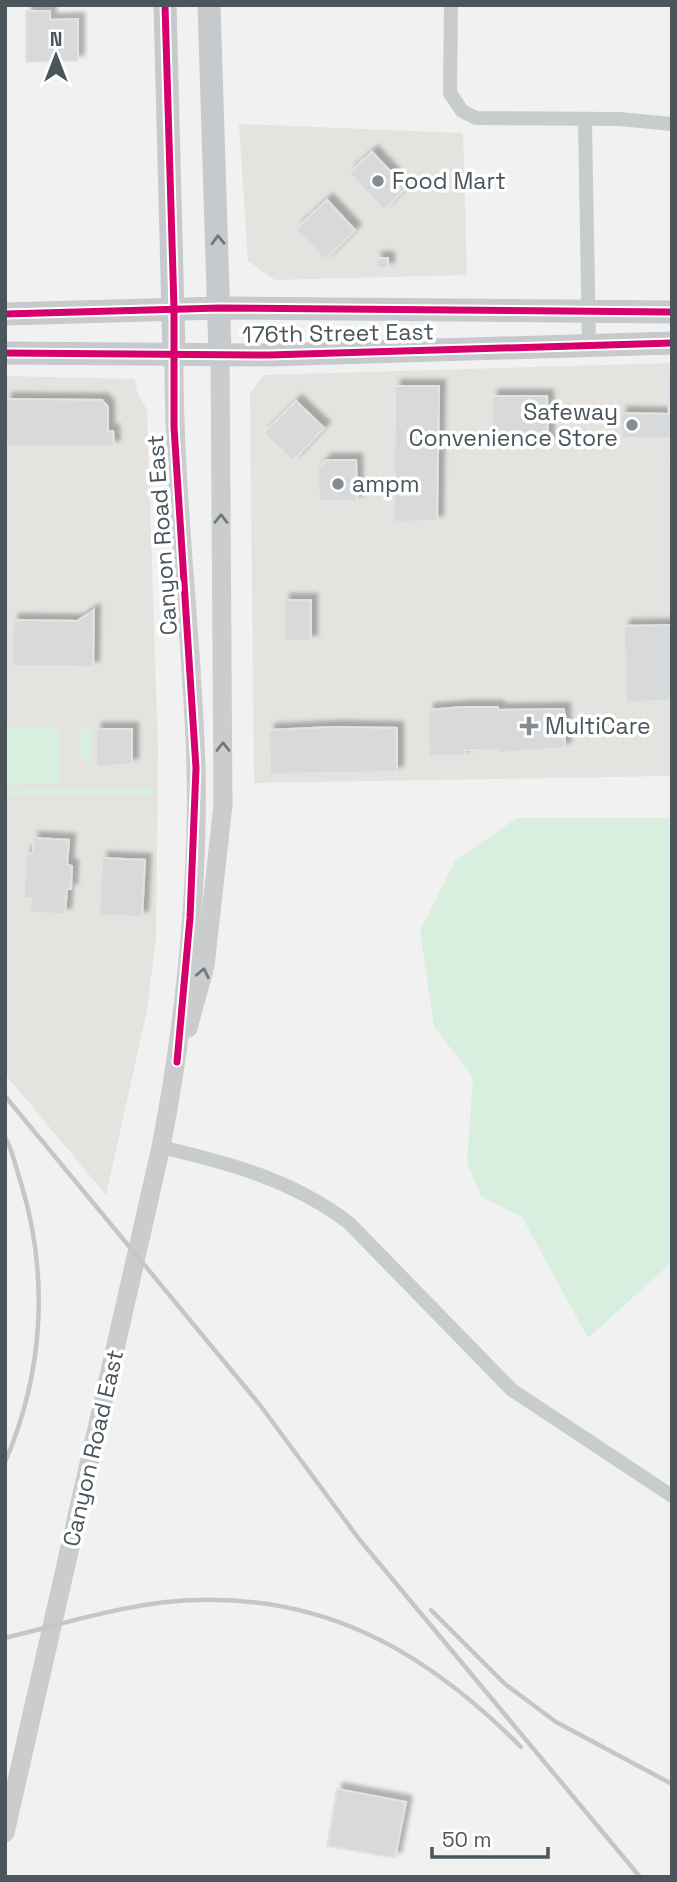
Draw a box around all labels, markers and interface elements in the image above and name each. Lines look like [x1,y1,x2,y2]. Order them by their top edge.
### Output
north arrow [21,21,91,91]
text: N [50,27,62,52]
place label: Food Mart [392,166,506,196]
marker: Food Mart [370,173,386,189]
one-way arrow [210,234,225,245]
street label: 176th Street East [242,316,434,350]
place label: Safeway Convenience Store [409,397,618,453]
marker: Safeway Convenience Store [624,417,640,433]
street label: Canyon Road East [140,434,184,636]
place label: ampm [352,469,420,499]
marker: ampm [330,476,346,492]
one-way arrow [213,513,229,524]
place label: MultiCare [545,711,651,741]
marker: MultiCare [519,716,539,736]
one-way arrow [215,741,231,751]
one-way arrow [194,967,209,979]
street label: Canyon Road East [56,1347,130,1549]
scale bar [432,1815,548,1859]
text: 50 m [442,1826,492,1853]

